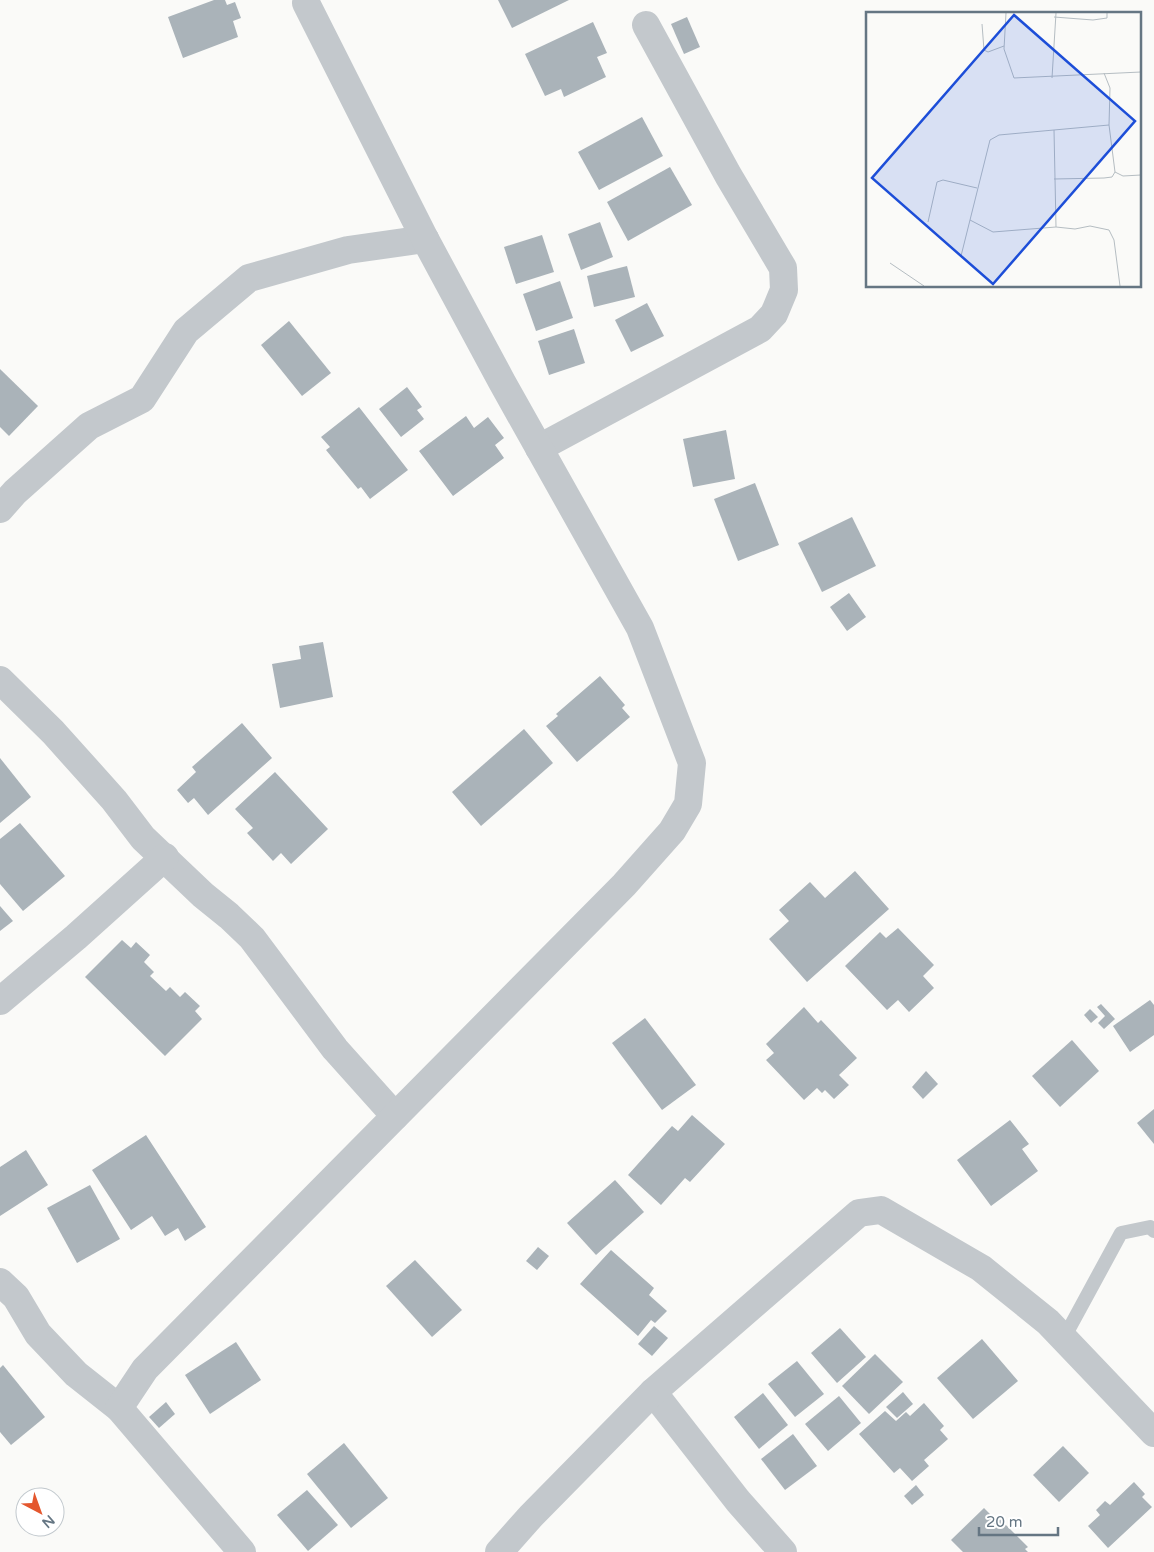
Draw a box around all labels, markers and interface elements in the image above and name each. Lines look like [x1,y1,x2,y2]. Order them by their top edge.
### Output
inset map [866,12,1142,288]
north arrow [15,1487,65,1537]
scale bar [979,1504,1058,1536]
text: N [38,1511,58,1532]
text: 20 m [986,1513,1023,1531]

